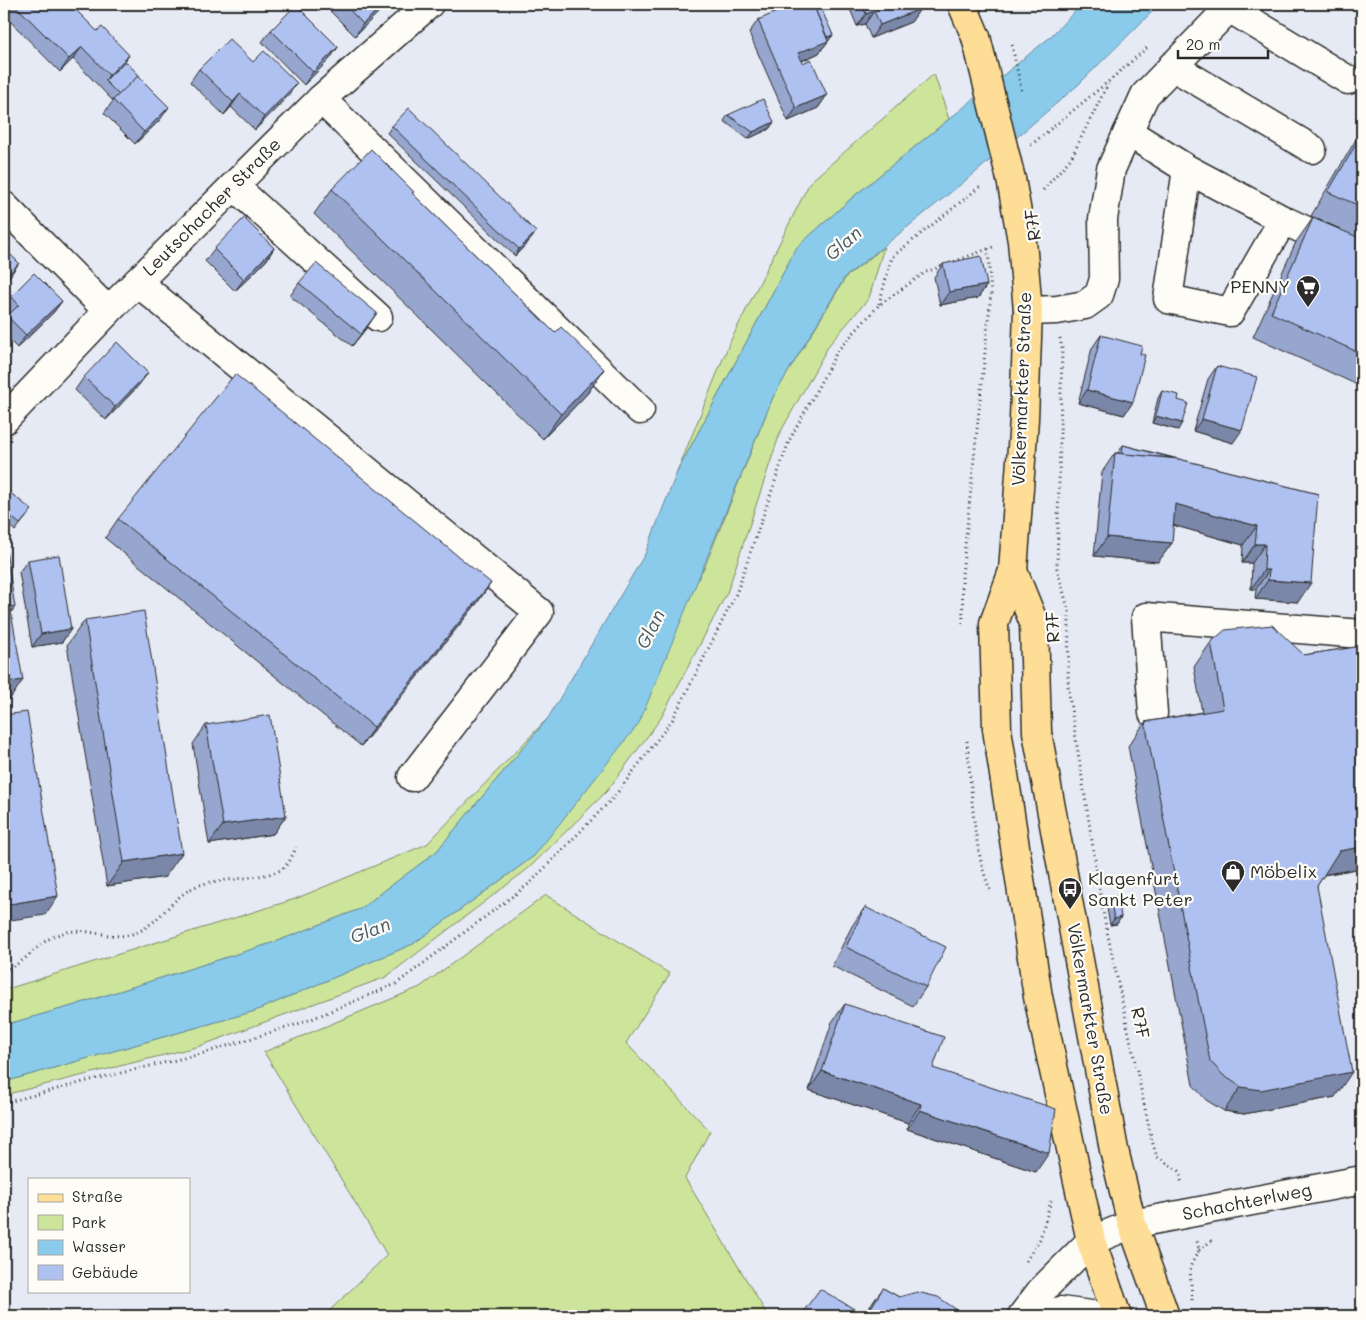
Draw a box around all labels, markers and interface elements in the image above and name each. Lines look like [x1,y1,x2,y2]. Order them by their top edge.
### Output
scale bar [1178,28,1268,60]
text: 20 m [1186,34,1220,54]
street label: Leutschacher Straße [137,132,286,281]
street label: R7F [1018,208,1046,242]
water label: Glan [819,220,866,266]
place label: PENNY [1230,274,1290,298]
supermarket icon: PENNY [1295,274,1321,308]
street label: Völkermarkter Straße [1006,291,1036,486]
water label: Glan [629,605,670,653]
street label: R7F [1039,611,1065,643]
shop icon: Möbelix [1220,859,1246,893]
place label: Möbelix [1250,859,1317,883]
place label: Klagenfurt Sankt Peter [1088,866,1193,911]
bus stop icon: Klagenfurt Sankt Peter [1057,876,1083,910]
water label: Glan [346,910,394,949]
street label: Völkermarkter Straße [1062,921,1120,1117]
street label: R7F [1126,1005,1156,1041]
street label: Schachterlweg [1180,1177,1313,1225]
legend [28,1178,190,1292]
text: Straße [72,1186,123,1206]
text: Park [72,1212,106,1232]
text: Wasser [72,1236,126,1256]
text: Gebäude [72,1262,138,1282]

